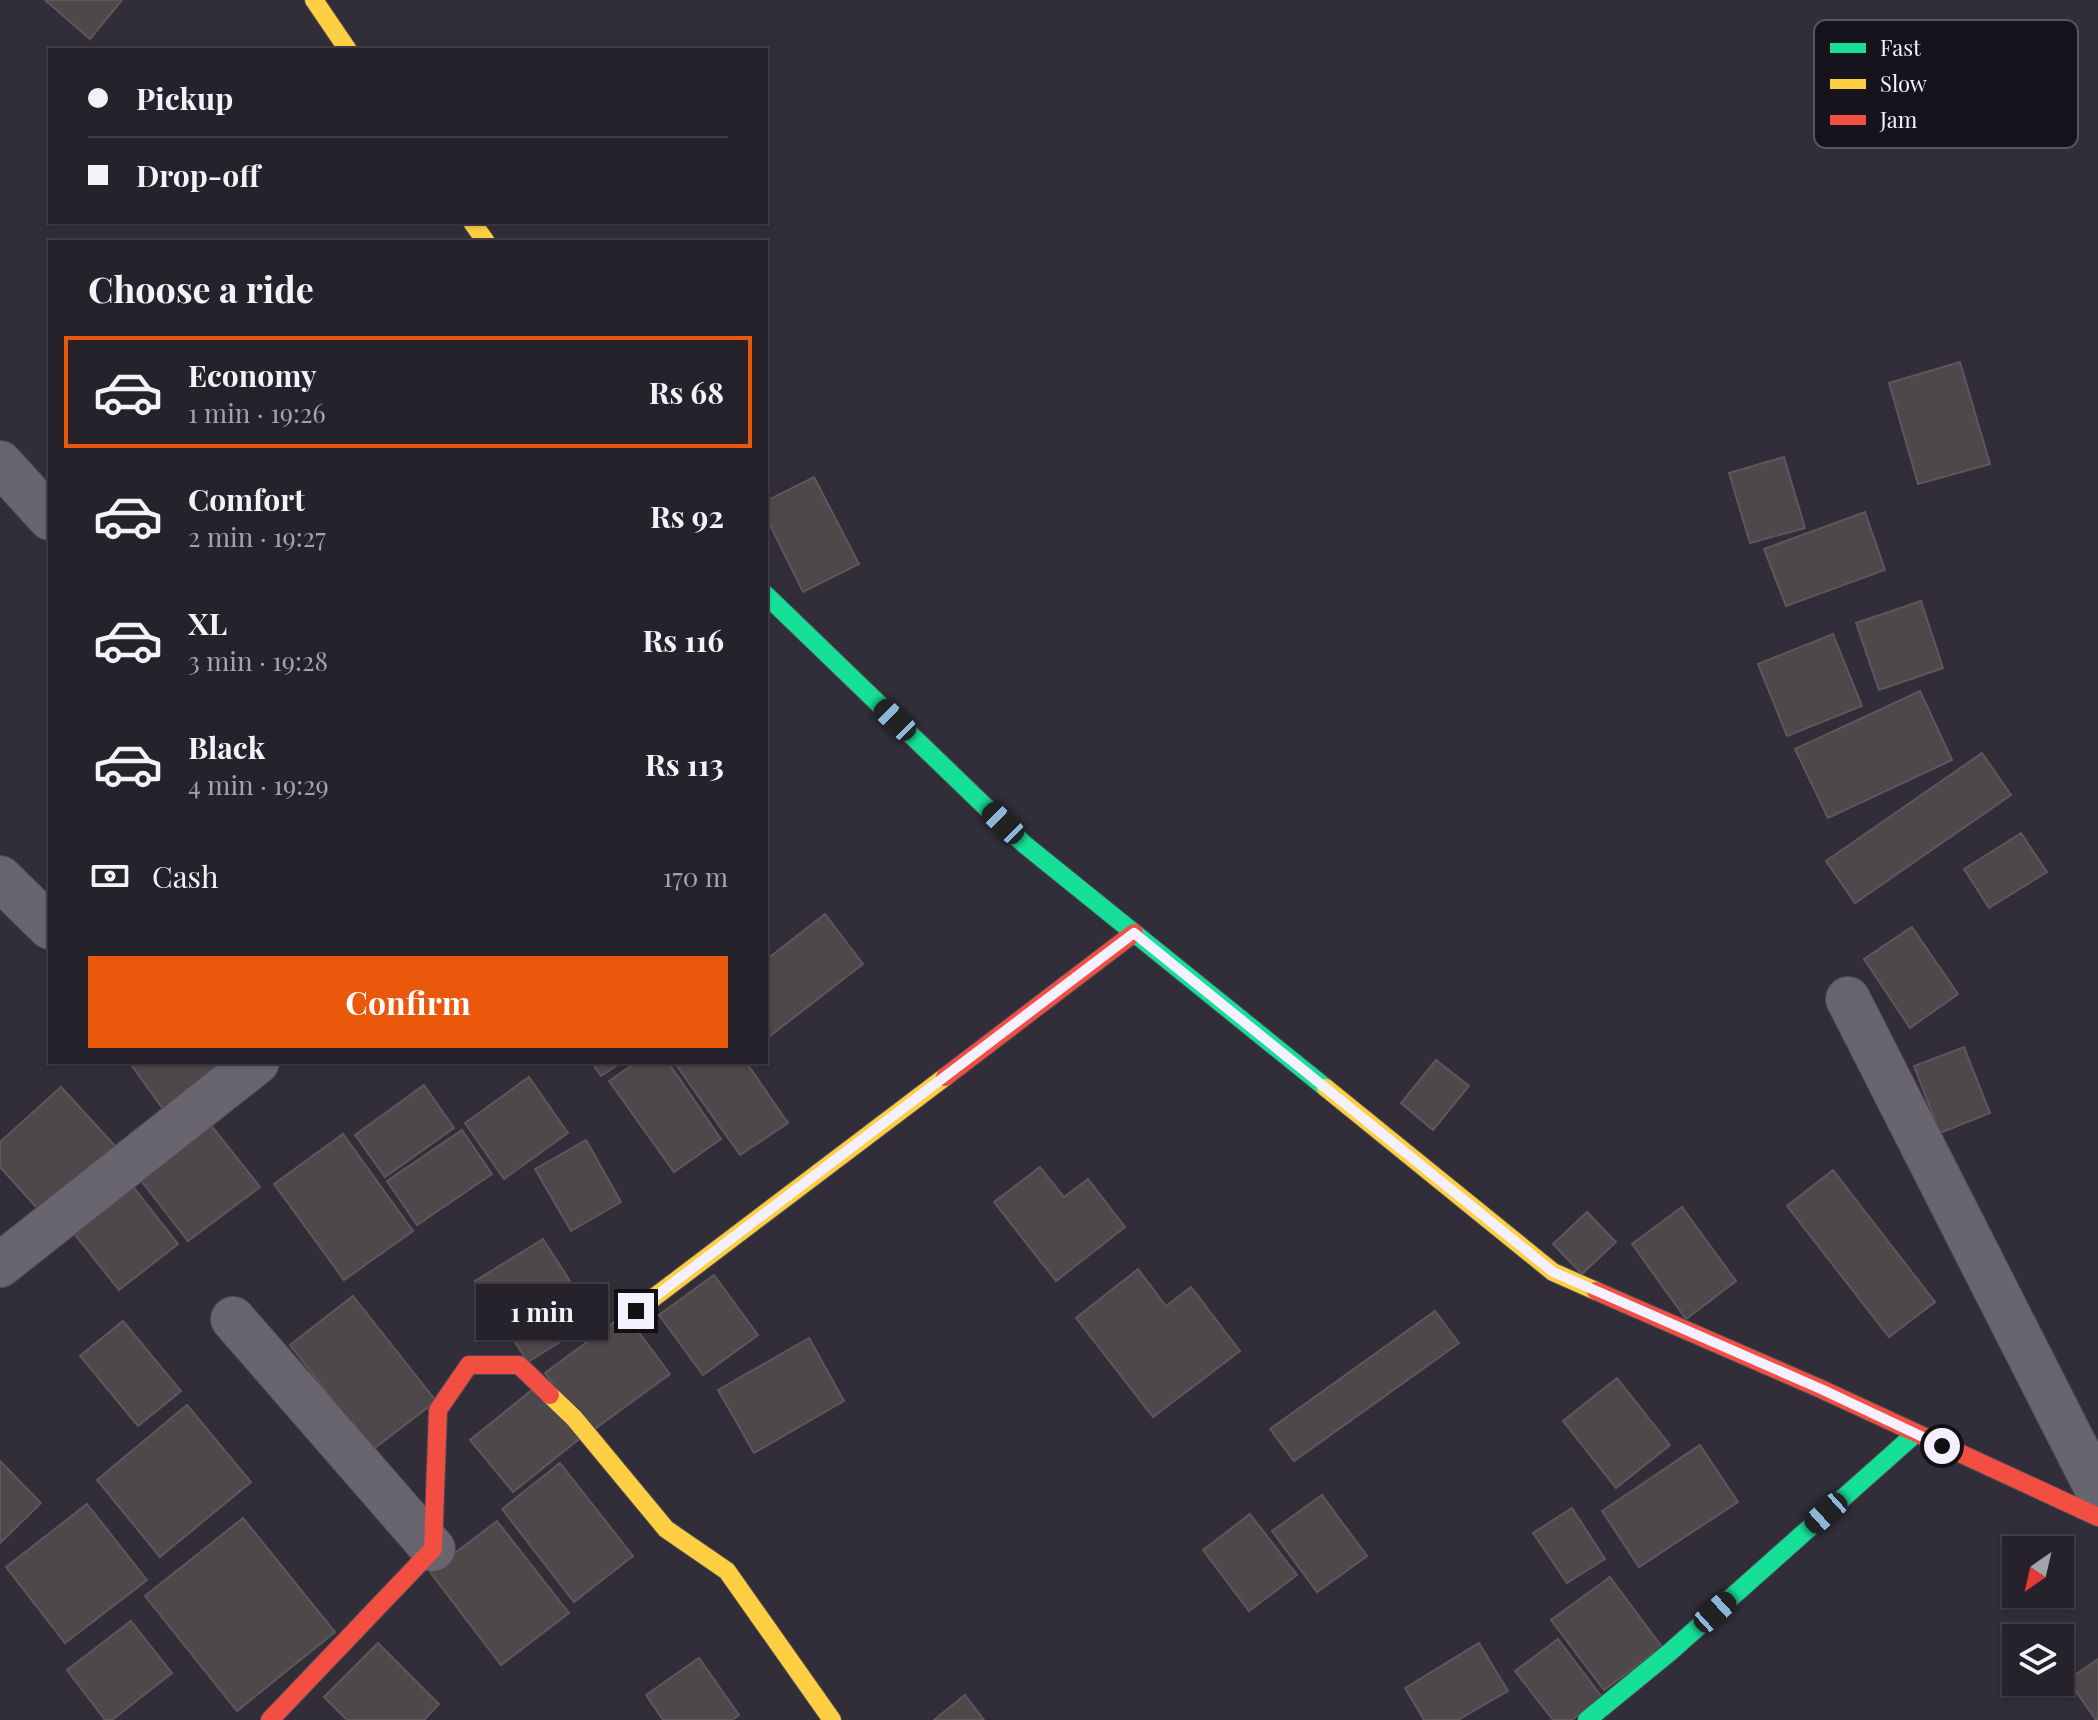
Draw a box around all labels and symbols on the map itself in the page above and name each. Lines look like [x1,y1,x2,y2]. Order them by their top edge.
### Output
legend [1814,20,2078,148]
text: Fast [1880,32,1922,62]
text: Slow [1880,68,1927,98]
text: Jam [1879,104,1918,134]
car [869,695,921,745]
car [977,798,1029,848]
callout: 1 min [476,1283,608,1339]
route end [618,1293,654,1329]
route start [1924,1428,1960,1464]
car [1800,1488,1852,1538]
north arrow [2002,1536,2074,1608]
car [1689,1587,1741,1637]

